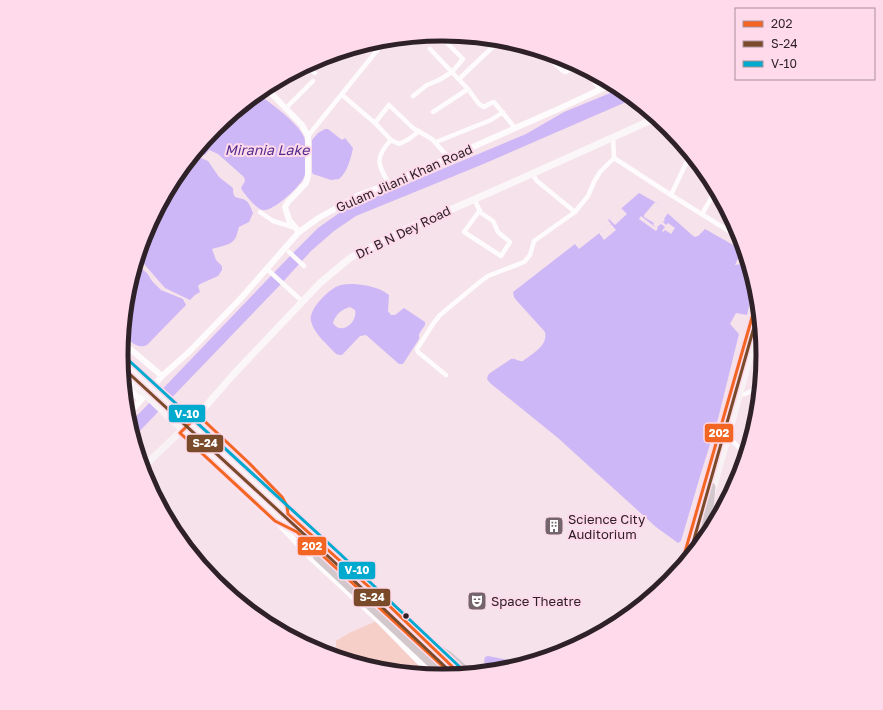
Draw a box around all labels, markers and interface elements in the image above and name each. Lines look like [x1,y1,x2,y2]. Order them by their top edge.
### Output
legend [735,8,875,80]
text: 202 [771,16,792,31]
text: S-24 [771,36,798,51]
text: V-10 [771,56,797,71]
water label: Mirania Lake [225,141,310,158]
street label: Gulam Jilani Khan Road [333,141,475,215]
street label: Dr. B N Dey Road [353,202,453,262]
line badge: V-10 [168,404,206,423]
text: V-10 [175,407,199,420]
line badge: 202 [704,423,734,443]
text: 202 [709,426,730,439]
line badge: S-24 [186,434,224,453]
text: S-24 [192,436,218,449]
place label: Science City Auditorium [568,511,646,542]
building icon: Science City Auditorium [543,515,565,537]
line badge: 202 [297,536,327,556]
text: 202 [302,539,323,552]
line badge: V-10 [338,561,376,580]
text: V-10 [345,563,369,576]
line badge: S-24 [353,588,391,607]
text: S-24 [359,590,385,603]
theatre icon: Space Theatre [466,590,488,612]
place label: Space Theatre [491,593,581,609]
unlabelled marker [401,611,411,621]

